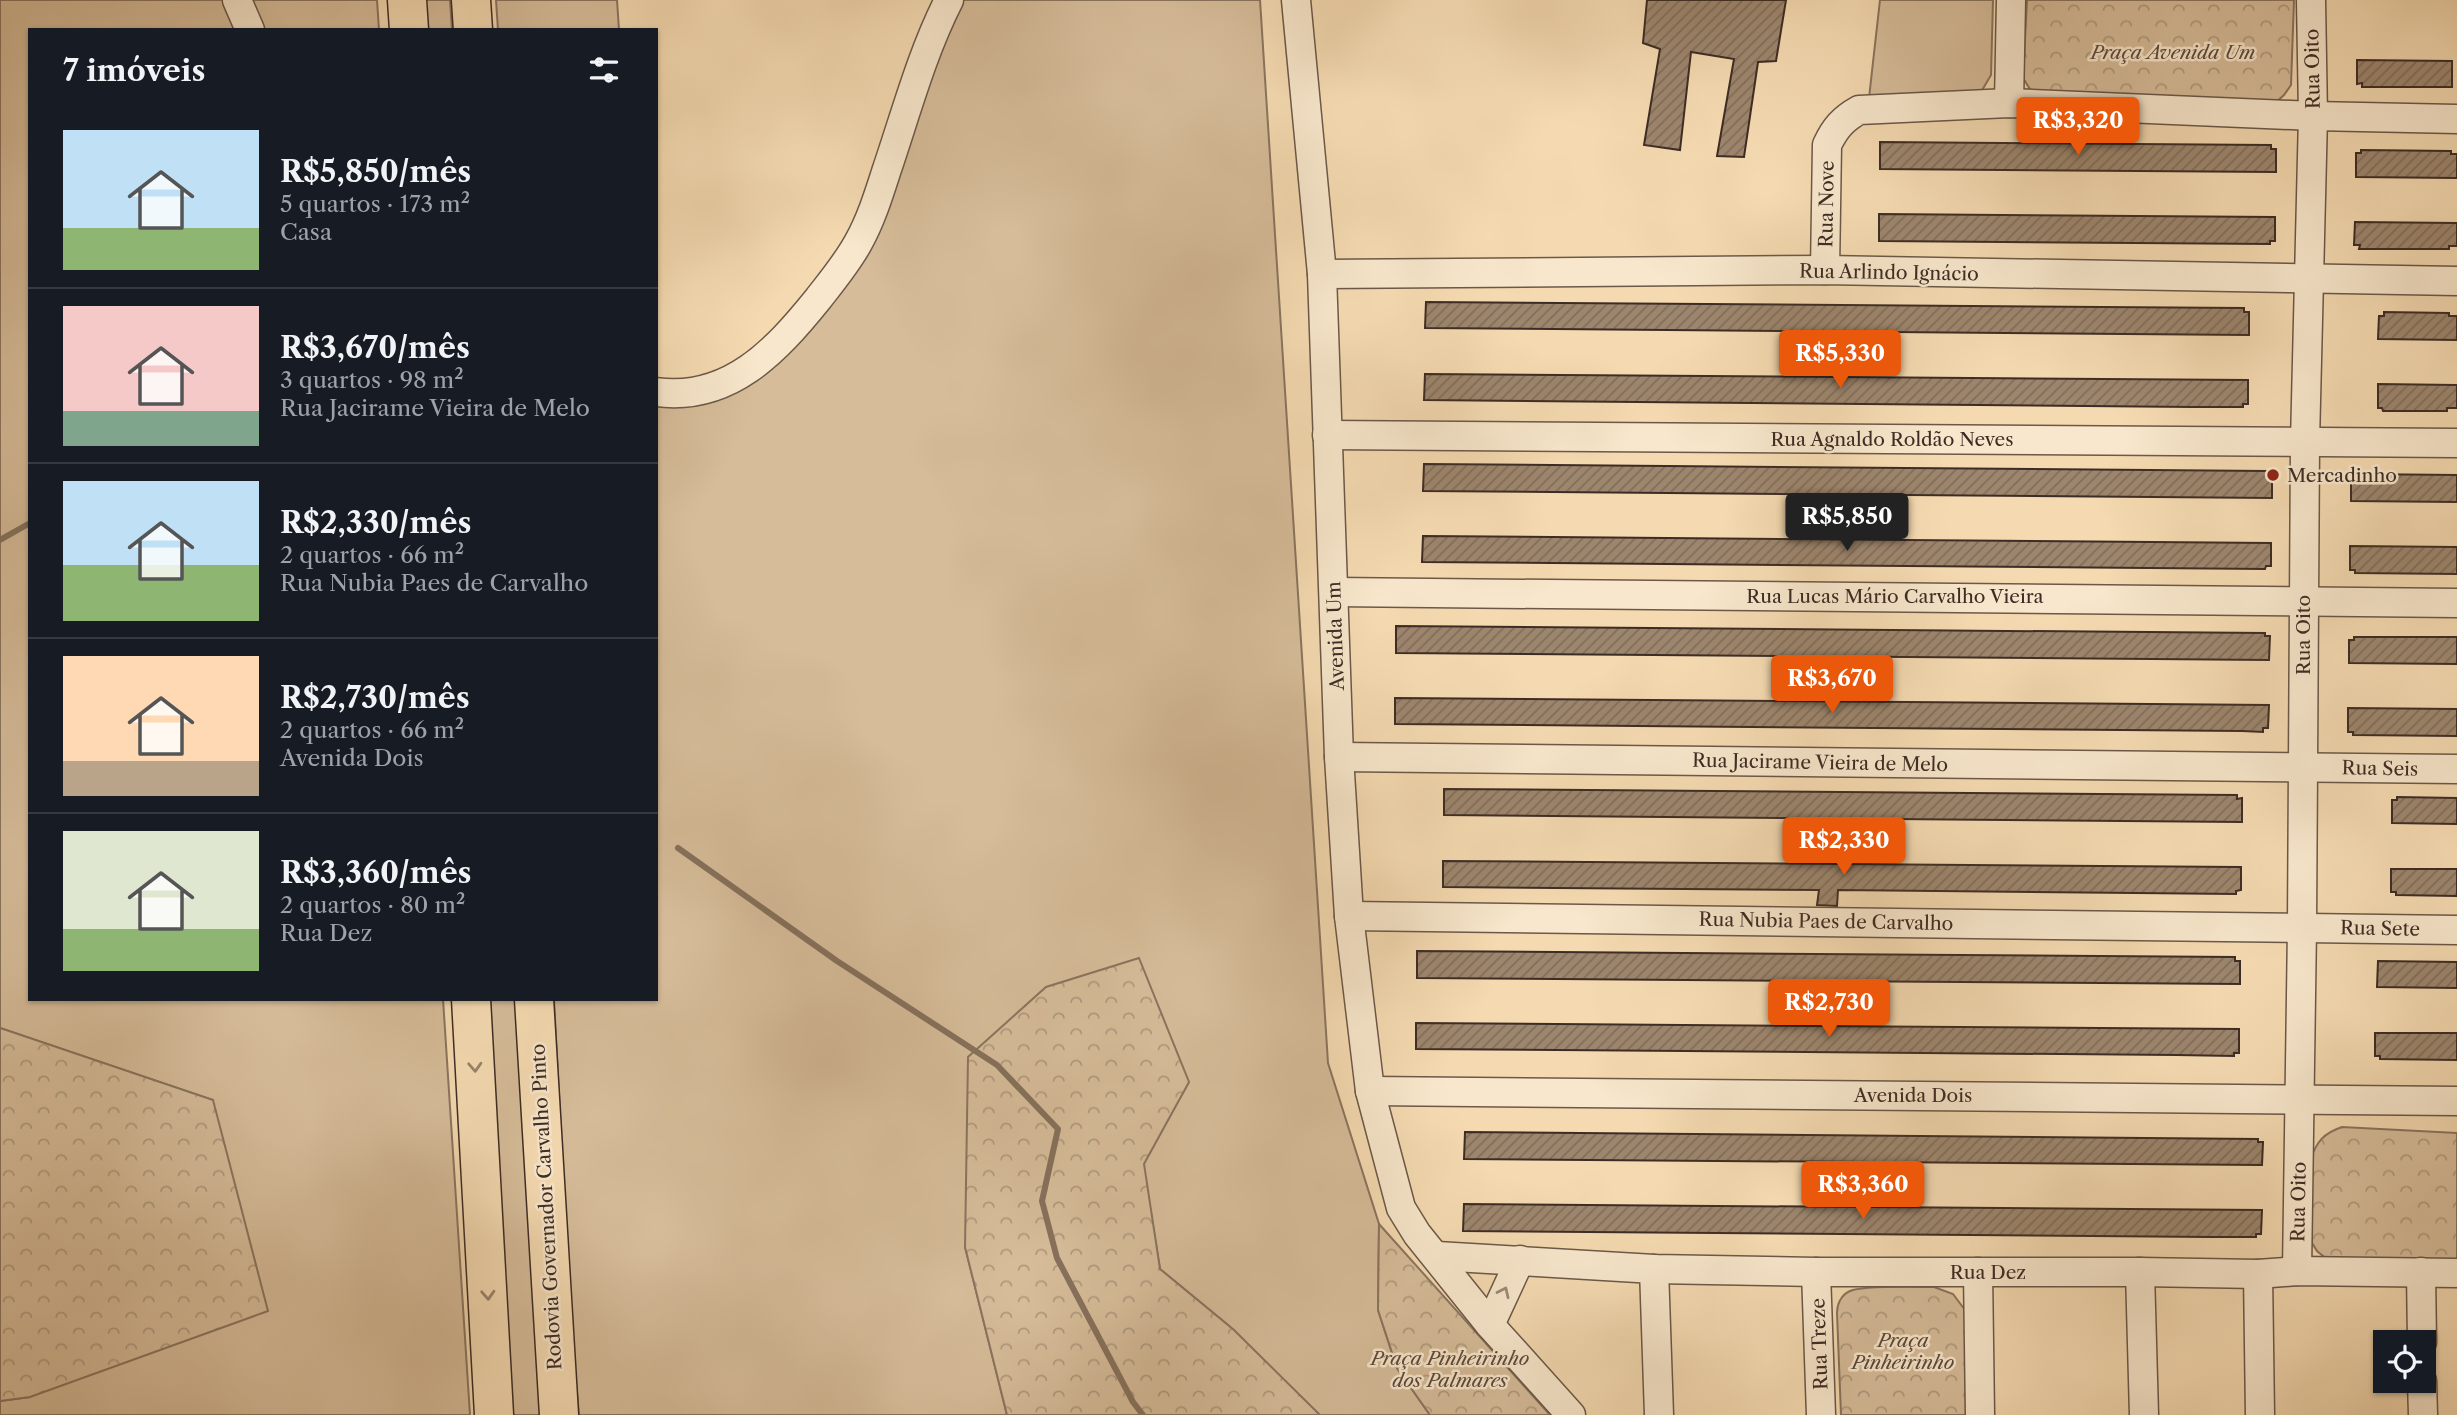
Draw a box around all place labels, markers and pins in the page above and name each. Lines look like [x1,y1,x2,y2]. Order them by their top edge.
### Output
pin: R$3,320 [2013,97,2143,157]
pin: R$5,330 [1775,330,1905,390]
place label: Mercadinho [2287,464,2397,487]
marker: Mercadinho [2265,467,2281,483]
pin: R$5,850 [1782,494,1912,553]
pin: R$3,670 [1767,656,1897,715]
pin: R$2,330 [1779,818,1909,877]
pin: R$2,730 [1764,979,1894,1039]
pin: R$3,360 [1798,1162,1928,1221]

